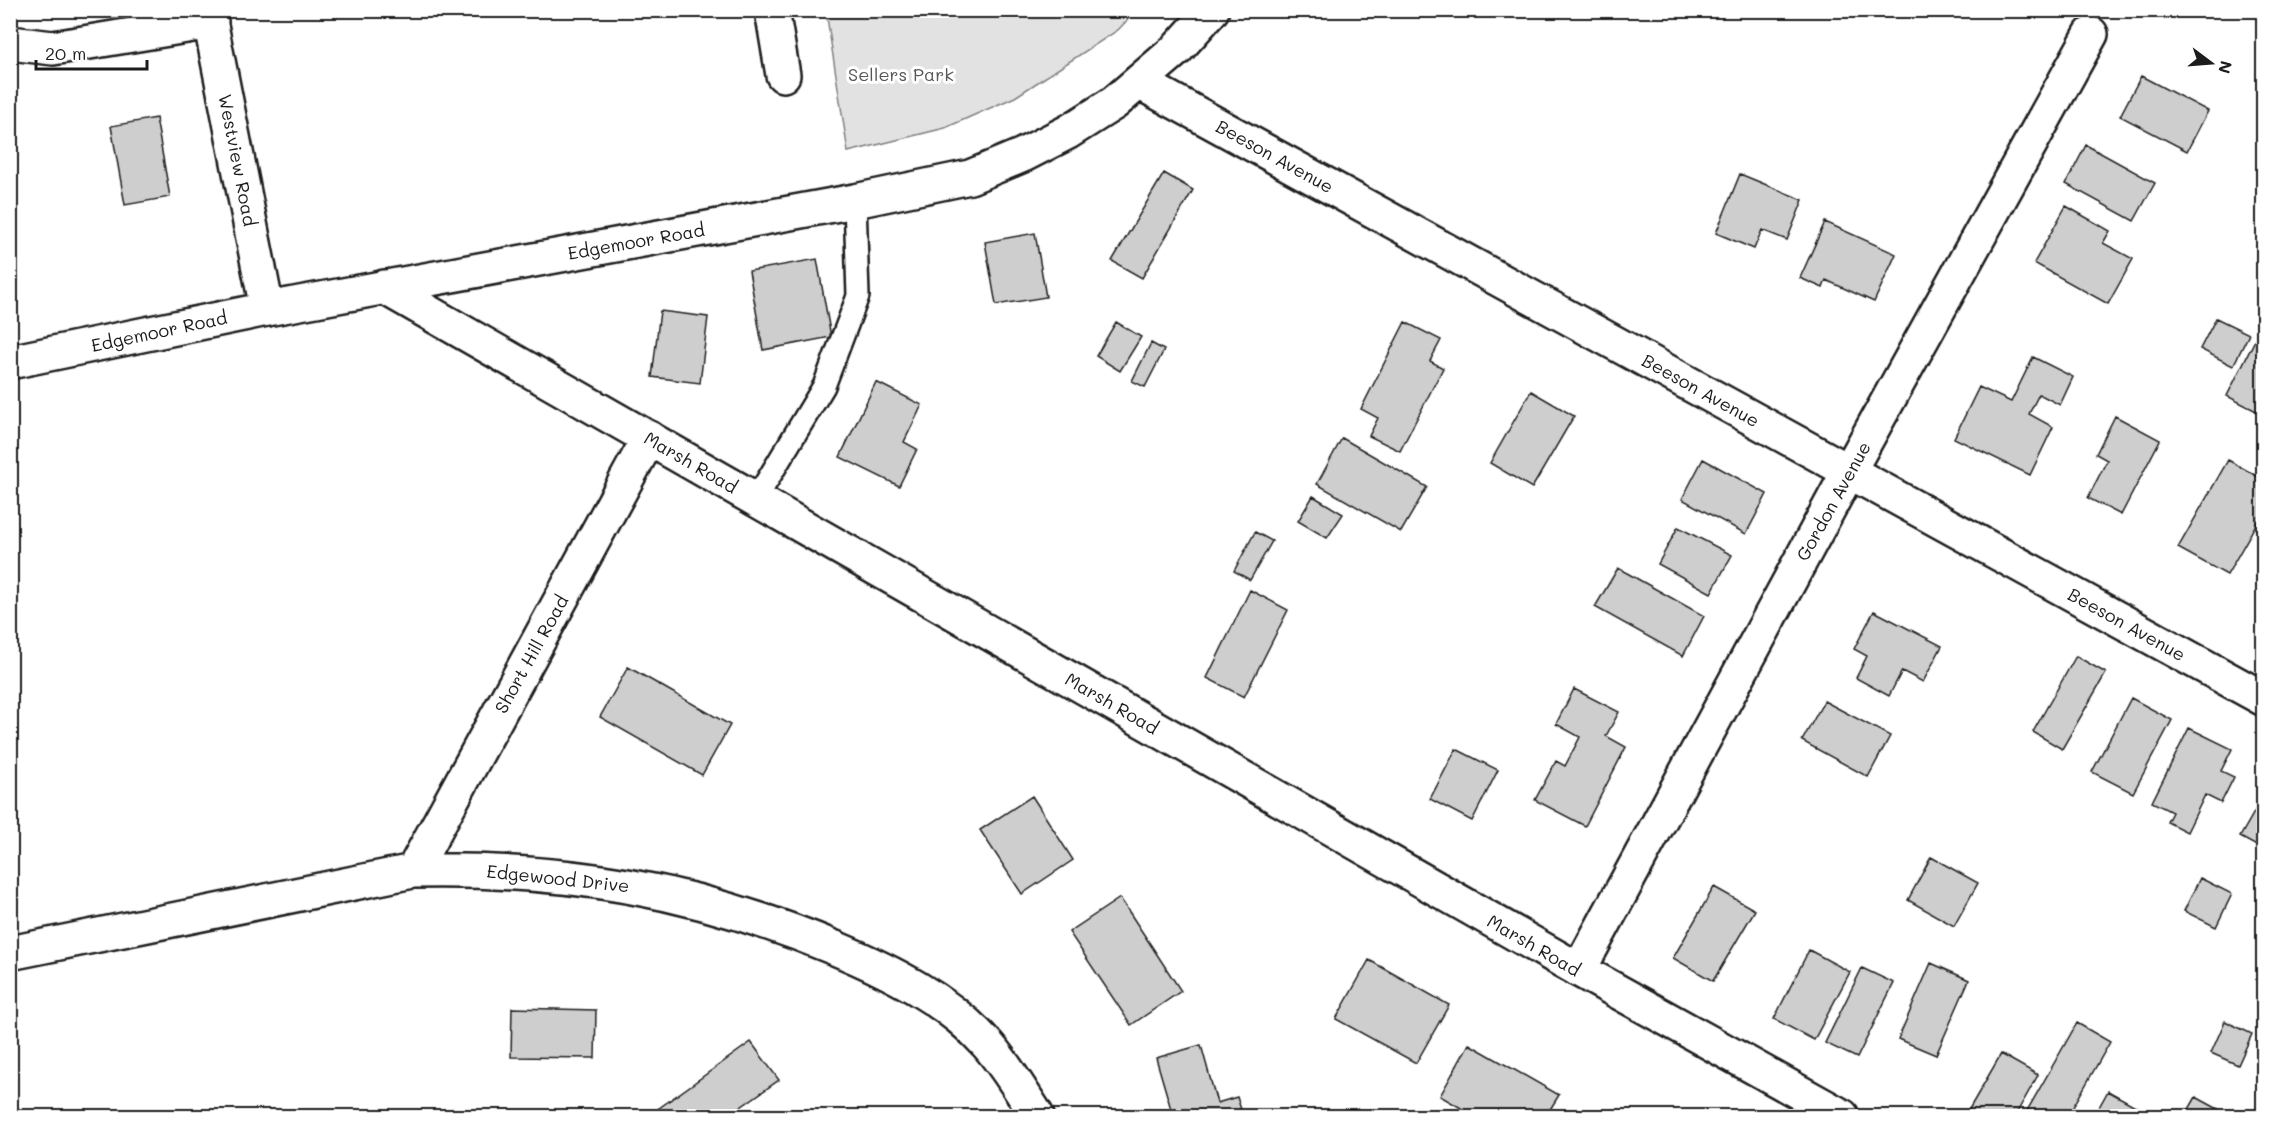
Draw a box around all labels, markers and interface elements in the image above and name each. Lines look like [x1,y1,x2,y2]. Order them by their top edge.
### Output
scale bar [36,33,147,71]
north arrow [2181,33,2241,93]
text: 20 m [45,41,86,65]
text: N [2214,59,2238,76]
park label: Sellers Park [848,62,954,86]
street label: Westview Road [213,92,263,228]
street label: Beeson Avenue [1212,114,1338,198]
street label: Edgemoor Road [566,217,706,265]
street label: Edgemoor Road [89,305,229,357]
street label: Beeson Avenue [1638,348,1764,432]
street label: Marsh Road [640,426,742,498]
street label: Gordon Avenue [1790,437,1876,565]
street label: Beeson Avenue [2064,582,2190,666]
street label: Short Hill Road [489,591,573,717]
street label: Marsh Road [1061,667,1163,739]
street label: Edgewood Drive [485,859,631,897]
street label: Marsh Road [1483,909,1585,981]

